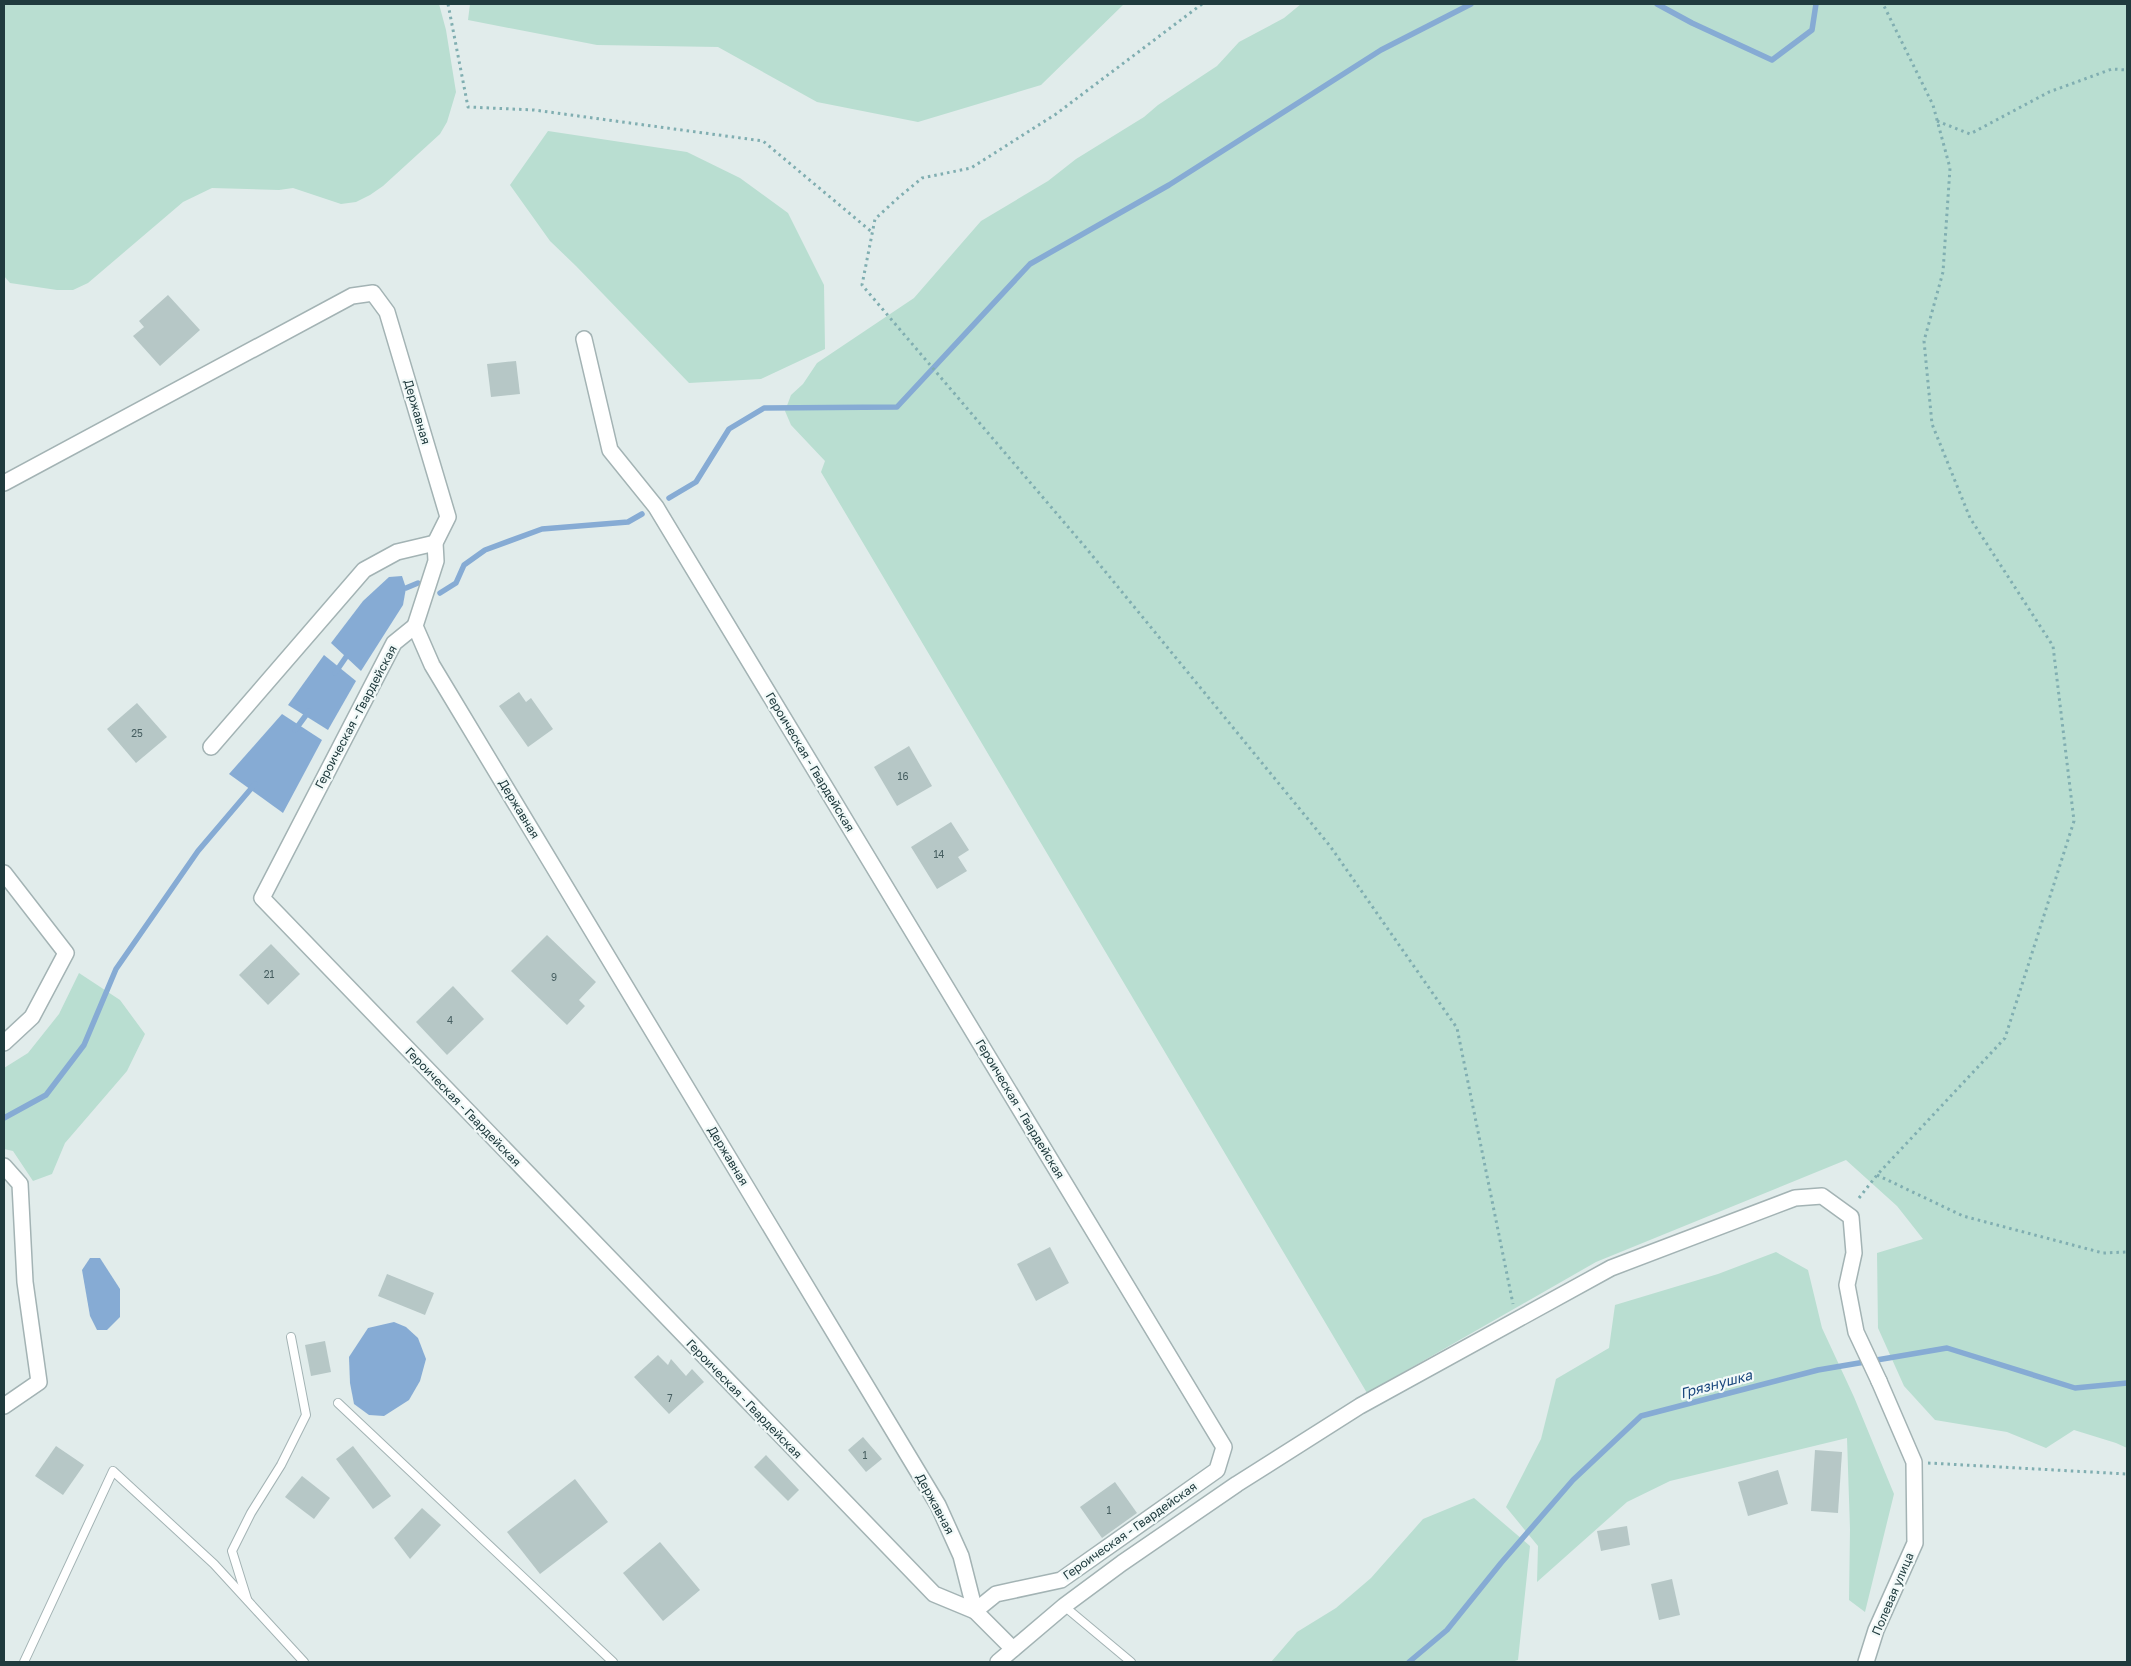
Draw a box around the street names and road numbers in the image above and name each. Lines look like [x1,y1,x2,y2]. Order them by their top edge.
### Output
street label: Державная [401,378,434,446]
street label: Героическая - Гвардейская [311,643,400,791]
street label: Героическая - Гвардейская [763,689,858,834]
street label: Державная [496,776,543,841]
street label: Героическая - Гвардейская [973,1036,1068,1181]
street label: Героическая - Гвардейская [402,1044,524,1169]
street label: Державная [705,1123,752,1188]
street label: Героическая - Гвардейская [683,1336,805,1461]
street label: Державная [913,1471,958,1537]
street label: Героическая - Гвардейская [1060,1479,1200,1583]
street label: Полевая улица [1868,1550,1917,1638]

